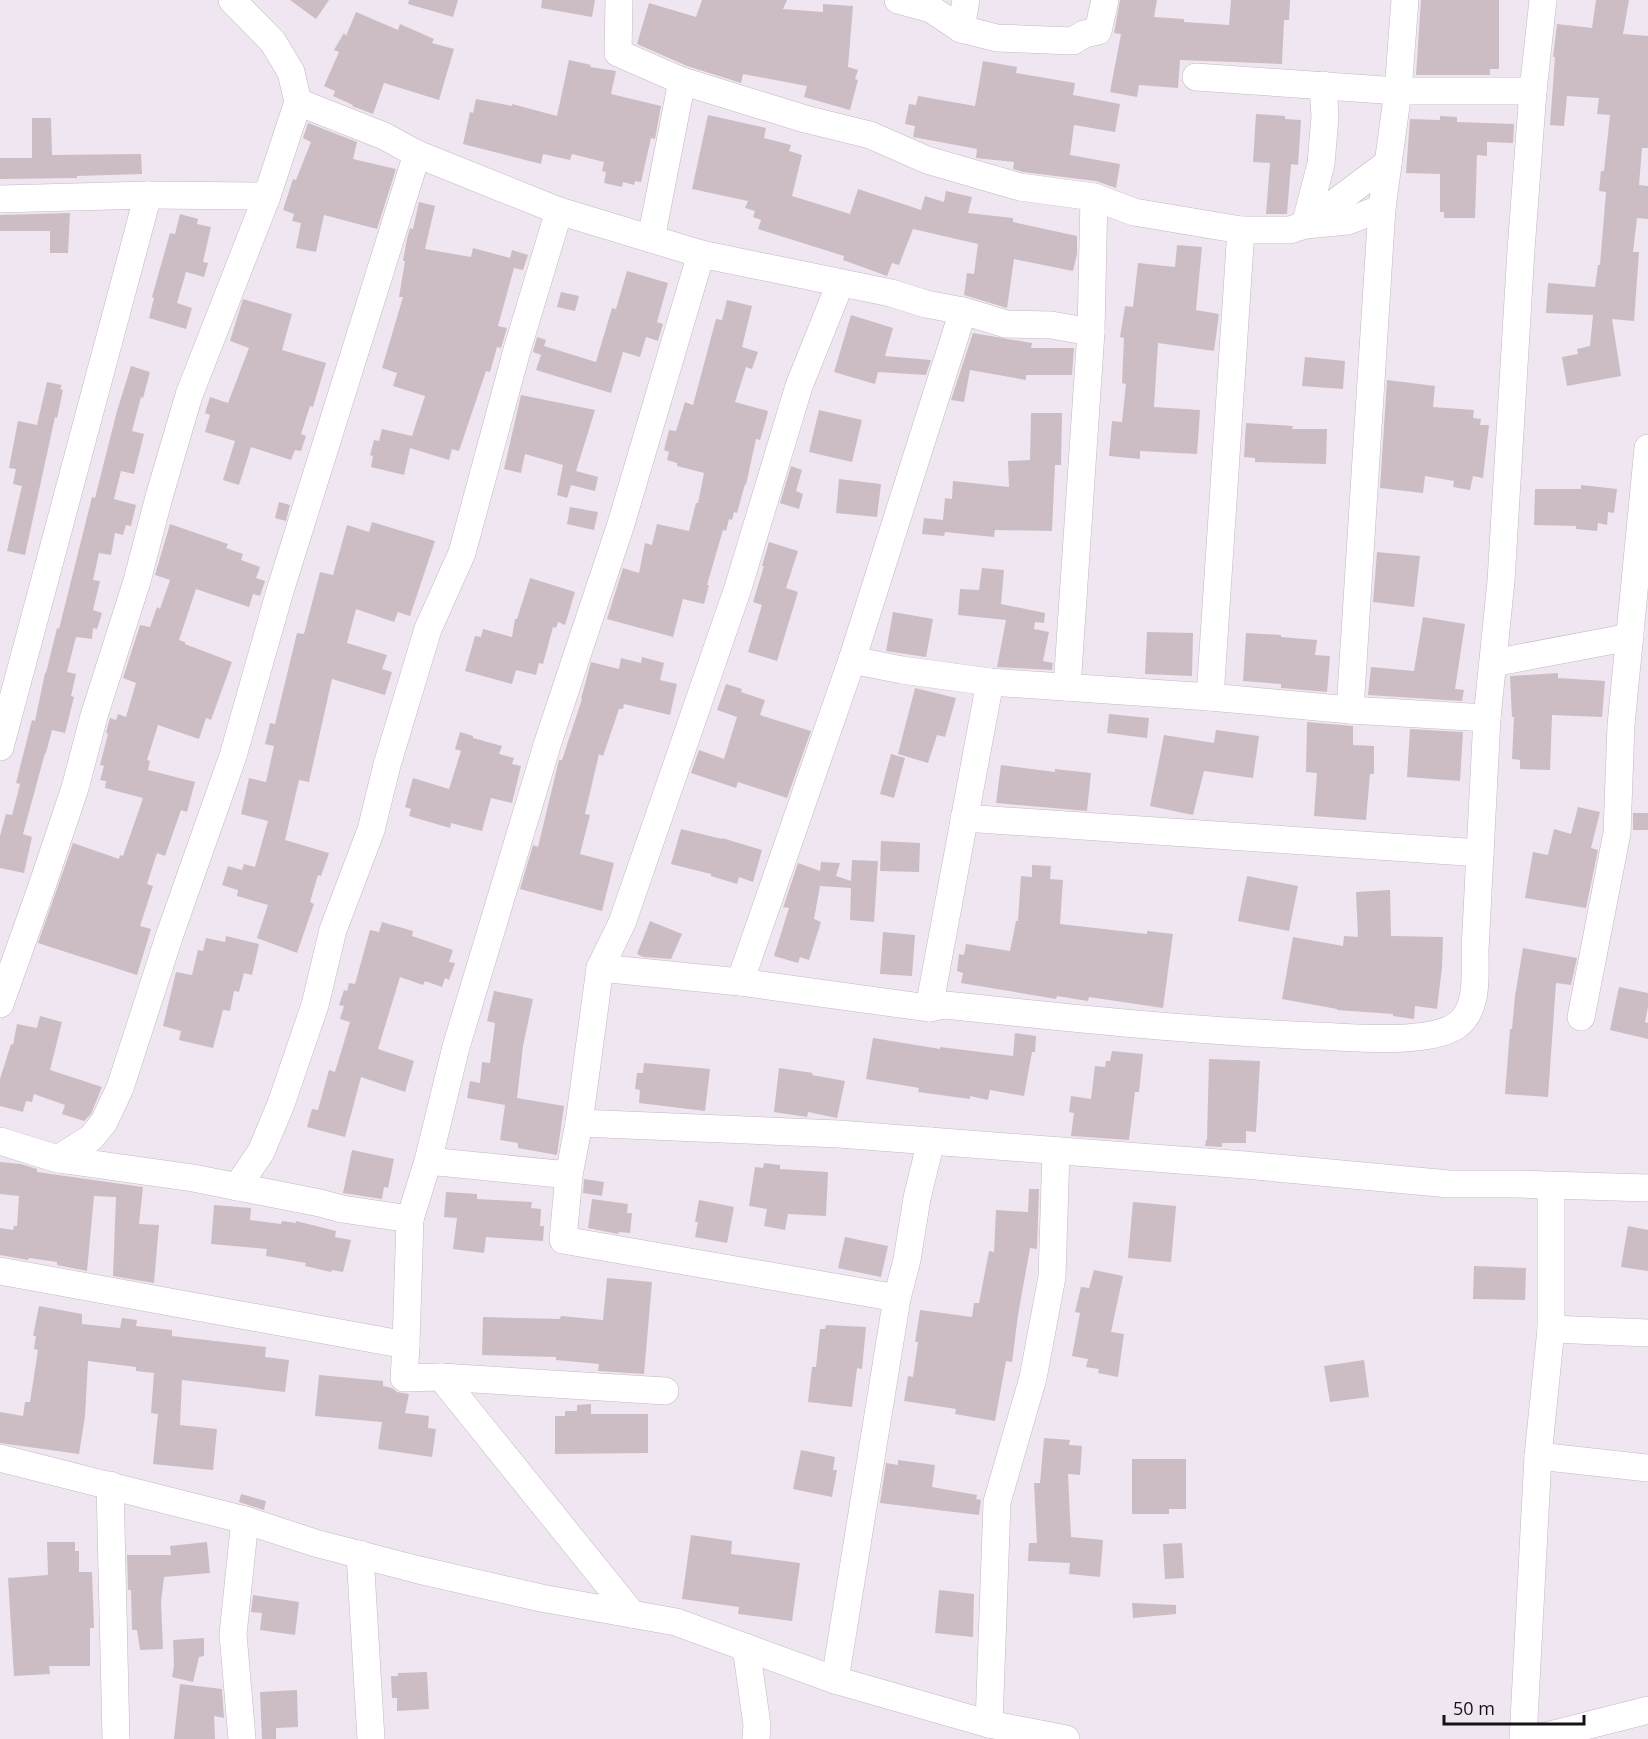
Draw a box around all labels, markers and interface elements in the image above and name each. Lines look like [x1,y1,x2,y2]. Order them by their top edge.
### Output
scale bar [1444,1688,1584,1726]
text: 50 m [1453,1696,1495,1720]

